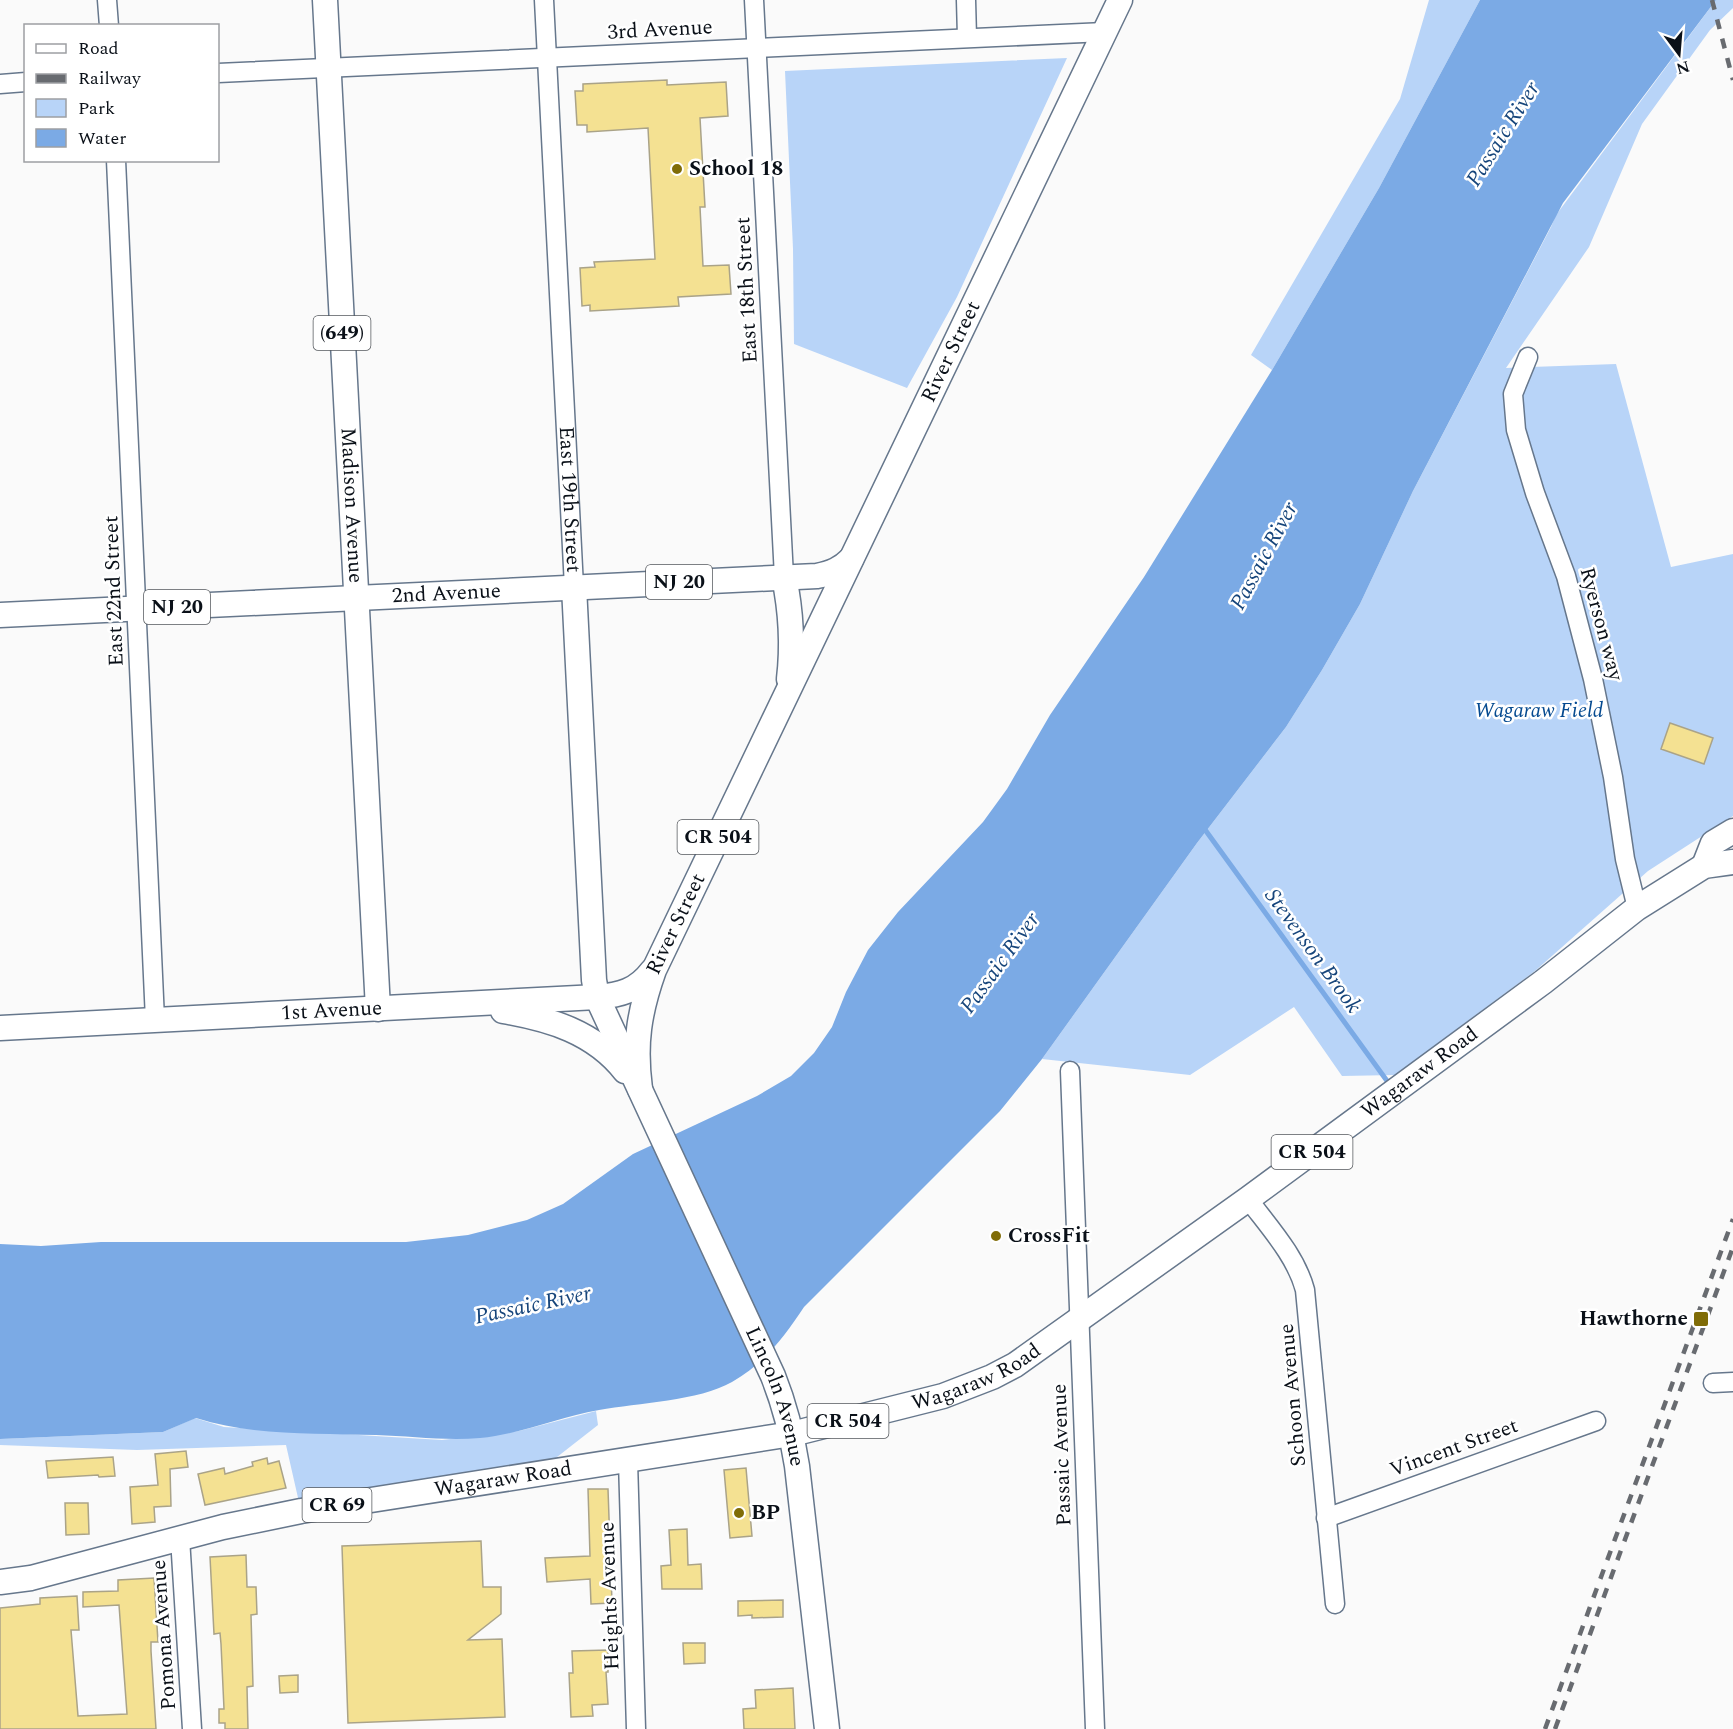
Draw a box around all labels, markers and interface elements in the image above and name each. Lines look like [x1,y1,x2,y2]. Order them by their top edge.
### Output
street label: 3rd Avenue [607,11,713,49]
legend [24,24,219,162]
north arrow [1649,24,1709,84]
text: Road [78,35,119,62]
text: N [1673,54,1692,81]
text: Railway [78,65,142,92]
water label: Passaic River [1458,75,1549,193]
text: Park [78,95,115,122]
text: Water [78,125,126,152]
place label: School 18 [689,153,783,185]
marker: School 18 [670,162,684,176]
street label: East 18th Street [727,216,767,364]
street label: River Street [913,296,989,408]
road number: (649) [314,316,370,350]
street label: East 19th Street [550,425,589,573]
street label: Madison Avenue [331,427,372,584]
water label: Passaic River [1222,496,1307,616]
street label: East 22nd Street [95,515,133,667]
street label: Ryerson way [1570,564,1632,685]
road number: NJ 20 [646,565,712,599]
street label: 2nd Avenue [391,575,502,612]
road number: NJ 20 [144,590,210,624]
park label: Wagaraw Field [1475,695,1604,727]
road number: CR 504 [678,820,758,854]
street label: River Street [638,868,714,980]
water label: Stevenson Brook [1256,882,1370,1020]
water label: Passaic River [952,905,1048,1021]
street label: 1st Avenue [280,992,383,1029]
street label: Wagaraw Road [1354,1019,1485,1127]
road number: CR 504 [1272,1135,1352,1169]
place label: CrossFit [1008,1220,1090,1252]
marker: CrossFit [989,1229,1003,1243]
water label: Passaic River [472,1276,595,1333]
place label: Hawthorne [1579,1303,1688,1335]
marker: Hawthorne [1692,1310,1710,1328]
street label: Lincoln Avenue [736,1321,813,1469]
street label: Schoon Avenue [1271,1322,1315,1468]
street label: Wagaraw Road [908,1335,1048,1419]
street label: Passaic Avenue [1044,1383,1080,1527]
road number: CR 504 [808,1404,888,1438]
street label: Vincent Street [1385,1410,1523,1486]
street label: Wagaraw Road [432,1453,574,1506]
road number: CR 69 [302,1488,372,1522]
place label: BP [751,1497,780,1529]
marker: BP [732,1506,746,1520]
street label: Heights Avenue [591,1521,629,1671]
street label: Pomona Avenue [143,1559,185,1711]

